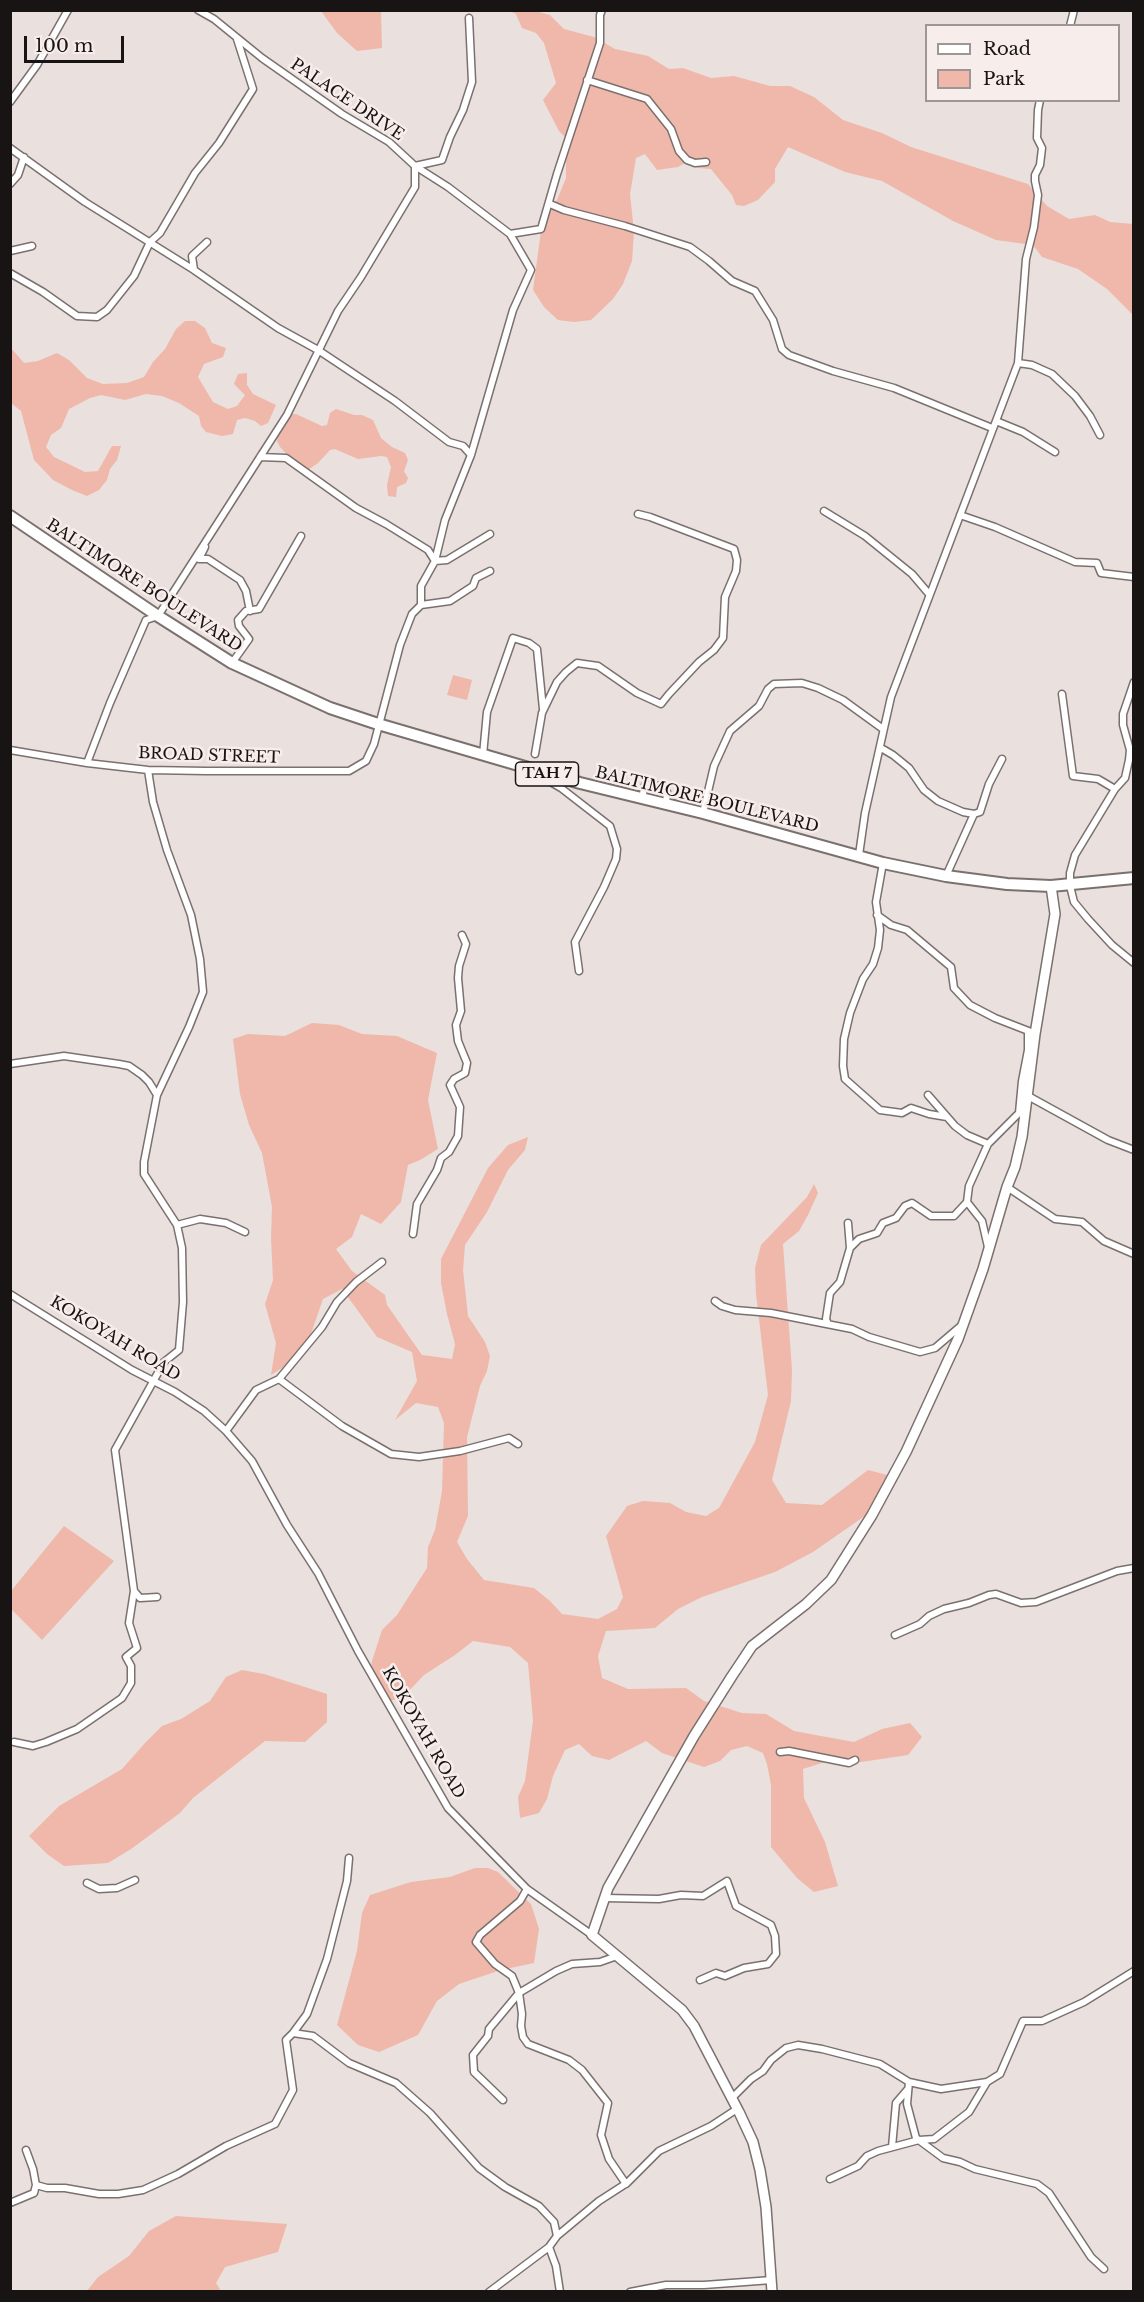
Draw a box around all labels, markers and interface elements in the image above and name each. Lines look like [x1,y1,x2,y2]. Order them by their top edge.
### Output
scale bar [27,24,128,62]
legend [925,24,1120,102]
text: 100 m [35,35,93,57]
text: Road [983,38,1031,60]
street label: PALACE DRIVE [287,55,407,145]
text: Park [983,68,1025,90]
street label: BALTIMORE BOULEVARD [43,515,245,657]
street label: BROAD STREET [138,744,280,768]
road number: TAH 7 [516,762,578,786]
street label: BALTIMORE BOULEVARD [593,763,821,837]
street label: KOKOYAH ROAD [46,1292,184,1386]
street label: KOKOYAH ROAD [377,1664,469,1802]

